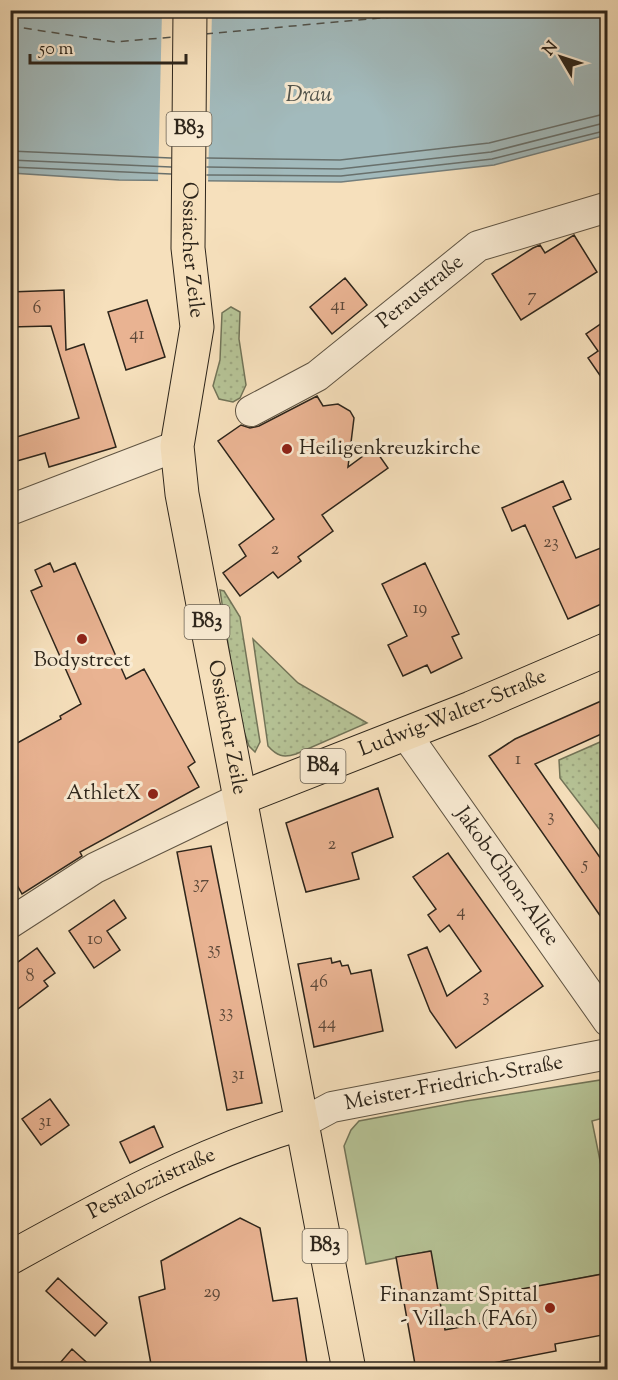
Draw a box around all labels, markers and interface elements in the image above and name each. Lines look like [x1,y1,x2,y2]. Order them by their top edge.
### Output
scale bar [30,27,186,65]
north arrow [531,27,591,87]
text: 50 m [38,37,74,63]
text: N [538,37,564,61]
water label: Drau [286,80,333,112]
road number: B83 [166,112,212,146]
street label: Ossiacher Zeile [173,182,211,320]
street label: Peraustraße [371,248,471,337]
house number: 7 [527,284,537,310]
house number: 41 [330,293,346,319]
house number: 6 [33,296,42,322]
house number: 41 [129,322,145,348]
place label: Heiligenkreuzkirche [299,434,481,464]
marker: Heiligenkreuzkirche [280,442,294,456]
house number: 23 [543,530,559,556]
house number: 2 [271,537,280,563]
house number: 19 [413,596,428,622]
road number: B83 [184,605,230,639]
marker: Bodystreet [75,632,89,646]
place label: Bodystreet [34,646,130,676]
street label: Ossiacher Zeile [199,657,254,797]
street label: Ludwig-Walter-Straße [355,662,552,765]
house number: 1 [515,747,521,773]
road number: B84 [300,749,346,783]
place label: AthletX [66,779,141,809]
marker: AthletX [146,787,160,801]
street label: Jakob-Ghon-Allee [446,800,566,953]
house number: 3 [547,804,555,830]
house number: 2 [328,832,337,858]
house number: 5 [581,852,588,878]
house number: 37 [193,871,209,897]
house number: 4 [456,899,466,925]
house number: 10 [87,927,103,953]
house number: 35 [207,937,221,963]
house number: 8 [26,964,35,990]
house number: 46 [310,970,328,996]
house number: 3 [482,984,490,1010]
house number: 33 [219,1000,233,1026]
house number: 44 [318,1011,336,1037]
street label: Meister-Friedrich-Straße [342,1048,566,1119]
house number: 31 [231,1062,245,1088]
house number: 31 [38,1109,52,1135]
street label: Pestalozzistraße [83,1141,220,1228]
road number: B83 [302,1229,348,1263]
house number: 29 [203,1280,221,1306]
place label: Finanzamt Spittal - Villach (FA61) [380,1281,538,1335]
marker: Finanzamt Spittal - Villach (FA61) [543,1301,557,1315]

